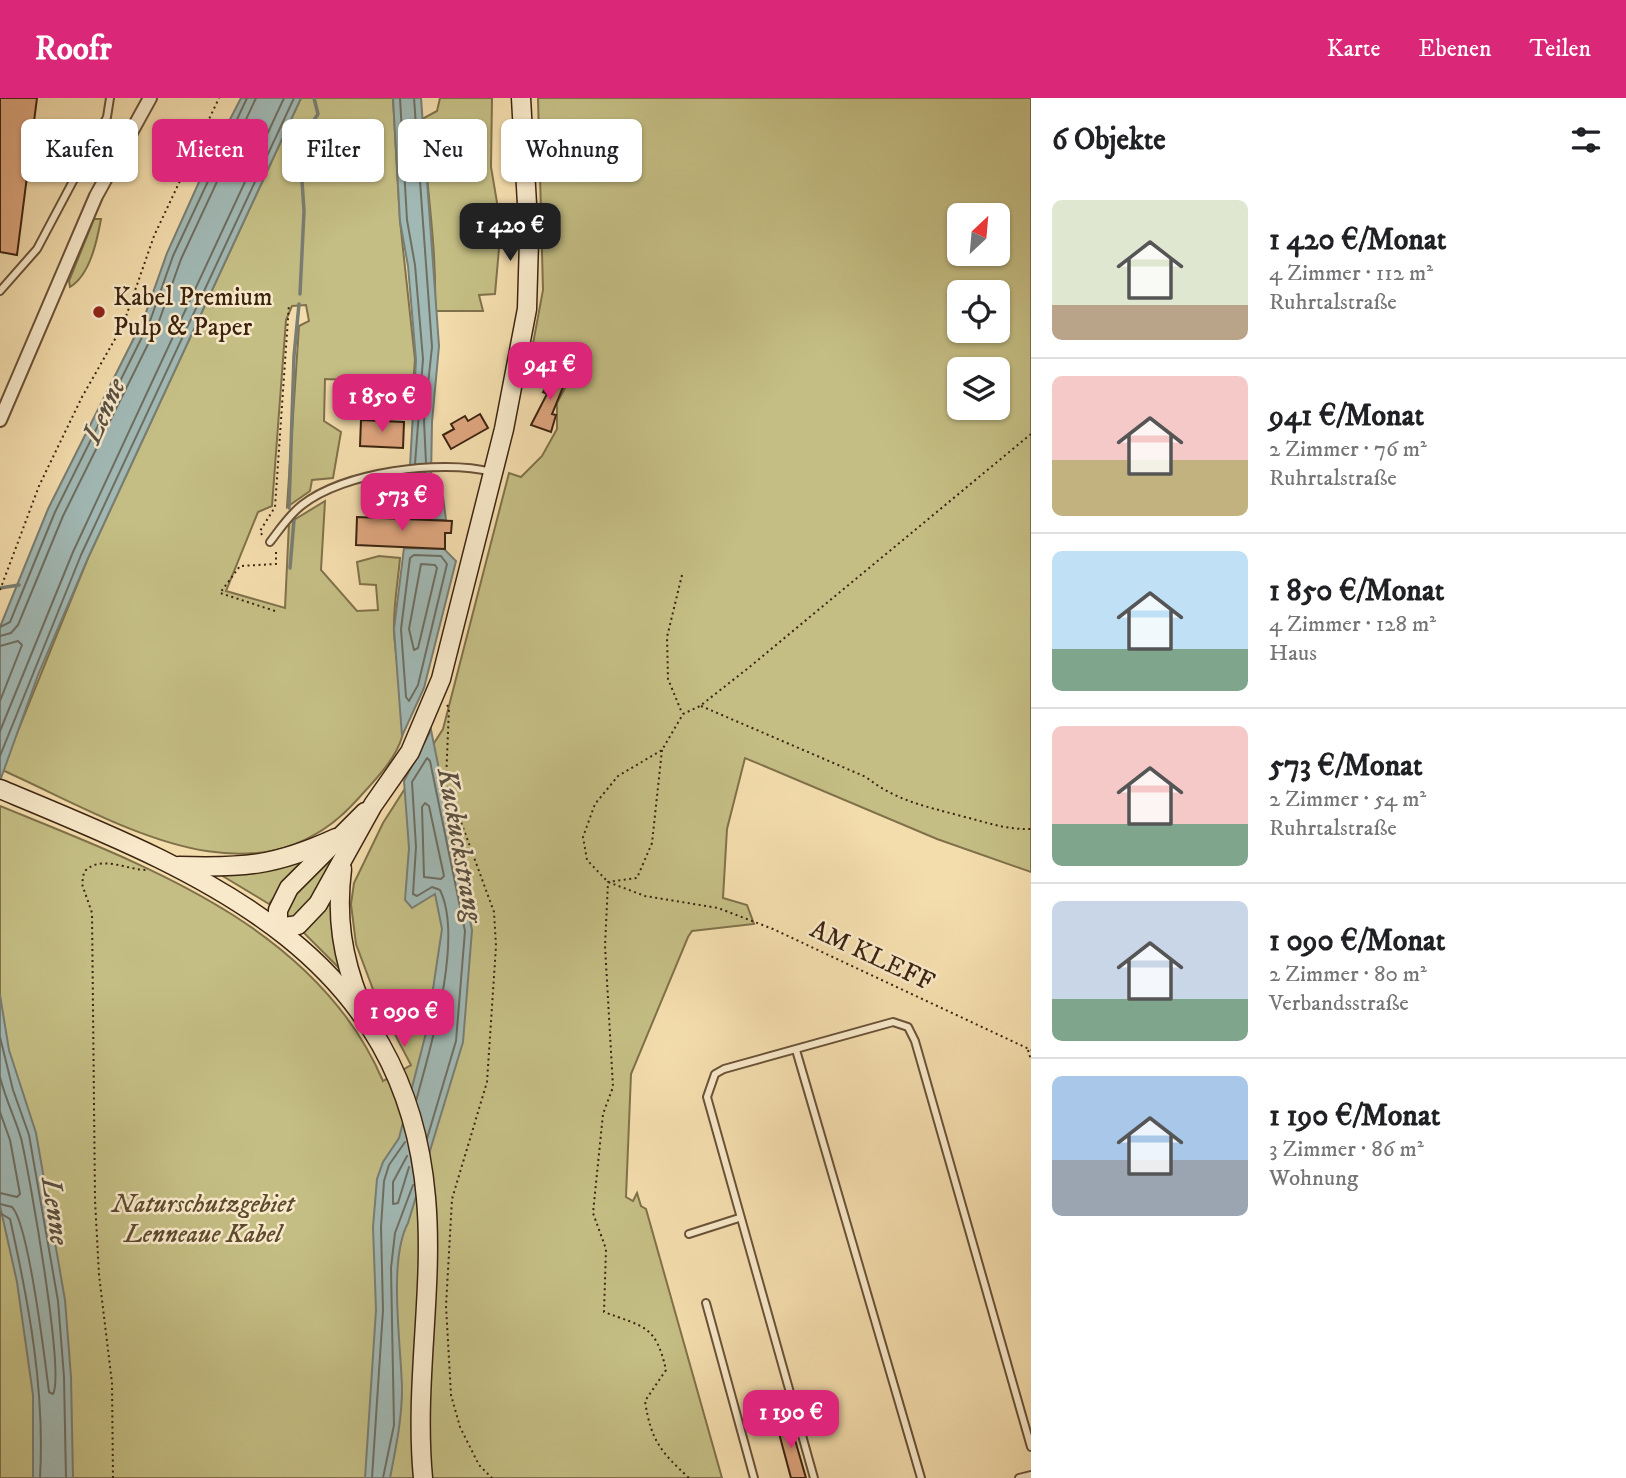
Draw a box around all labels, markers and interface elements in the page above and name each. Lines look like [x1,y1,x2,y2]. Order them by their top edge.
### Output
text: Roofr [35,29,112,70]
text: Karte [1327,34,1380,64]
text: Ebenen [1418,34,1492,64]
text: Teilen [1530,34,1591,64]
chip: Kaufen [21,119,138,182]
chip: Mieten [152,119,268,182]
chip: Filter [282,119,384,182]
chip: Neu [398,119,487,182]
chip: Wohnung [501,119,642,182]
icon: filters [1567,121,1605,159]
text: 6 Objekte [1052,122,1166,159]
north arrow [947,203,1010,266]
map controls [947,203,1010,420]
pin: 1 420 € [445,204,575,263]
text: 1 420 € [476,211,544,240]
text: 1 420 €/Monat [1269,222,1446,259]
icon: home [1108,228,1192,312]
text: 4 Zimmer · 112 m² [1269,259,1433,288]
button: locate [947,280,1010,343]
place label: Kabel Premium Pulp & Paper [113,281,272,344]
text: Ruhrtalstraße [1269,288,1397,317]
marker: Kabel Premium Pulp & Paper [91,304,107,320]
pin: 941 € [501,342,599,402]
text: 941 € [524,350,576,379]
button: layers [947,357,1010,420]
water label: Lenne [73,372,134,451]
pin: 1 850 € [317,374,447,434]
text: 1 850 € [348,382,416,411]
text: 941 €/Monat [1269,398,1424,435]
icon: home [1108,404,1192,488]
text: 2 Zimmer · 76 m² [1269,435,1427,464]
text: Ruhrtalstraße [1269,464,1397,493]
pin: 573 € [353,474,451,533]
text: 573 € [377,481,427,510]
text: 1 850 €/Monat [1269,573,1444,610]
icon: home [1108,579,1192,663]
text: 4 Zimmer · 128 m² [1269,610,1436,639]
text: Haus [1269,639,1317,668]
text: 573 €/Monat [1269,748,1423,785]
icon: home [1108,754,1192,838]
water label: Kuckuckstrang [429,764,491,927]
text: 2 Zimmer · 54 m² [1269,785,1426,814]
text: Ruhrtalstraße [1269,814,1397,843]
street label: AM KLEFF [805,913,939,999]
text: 1 090 €/Monat [1269,923,1445,960]
icon: home [1108,929,1192,1013]
text: 2 Zimmer · 80 m² [1269,960,1427,989]
text: Verbandsstraße [1269,989,1409,1018]
pin: 1 090 € [339,990,469,1049]
text: 1 090 € [370,997,438,1026]
text: 1 190 €/Monat [1269,1098,1440,1135]
icon: home [1108,1104,1192,1188]
text: 3 Zimmer · 86 m² [1269,1135,1424,1164]
text: Wohnung [1269,1164,1358,1193]
water label: Lenne [33,1173,77,1248]
park label: Naturschutzgebiet Lenneaue Kabel [110,1188,296,1251]
pin: 1 190 € [726,1390,856,1450]
text: 1 190 € [759,1398,823,1427]

